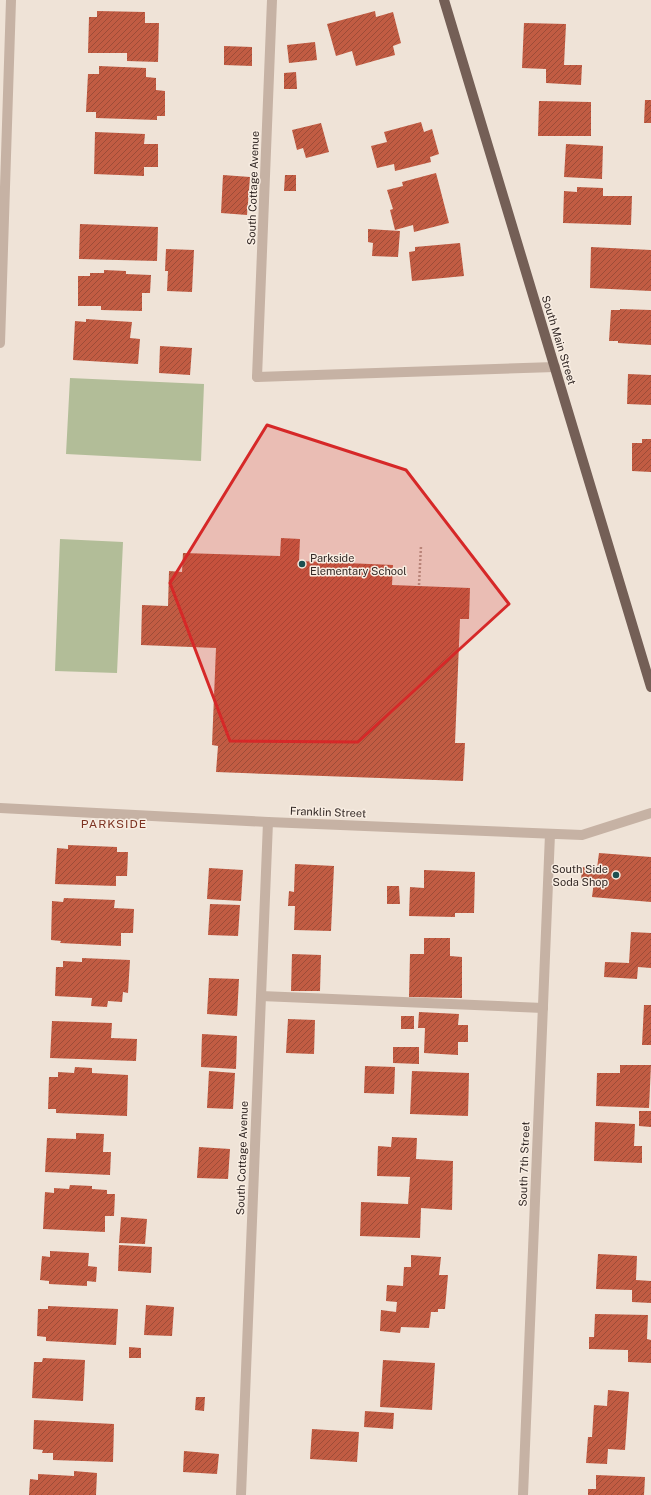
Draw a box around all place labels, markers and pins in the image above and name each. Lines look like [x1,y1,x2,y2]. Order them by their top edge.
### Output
place label: Parkside Elementary School [310,552,407,577]
marker: Parkside Elementary School [297,559,307,569]
place label: South Side Soda Shop [552,863,608,888]
marker: South Side Soda Shop [611,870,621,880]

